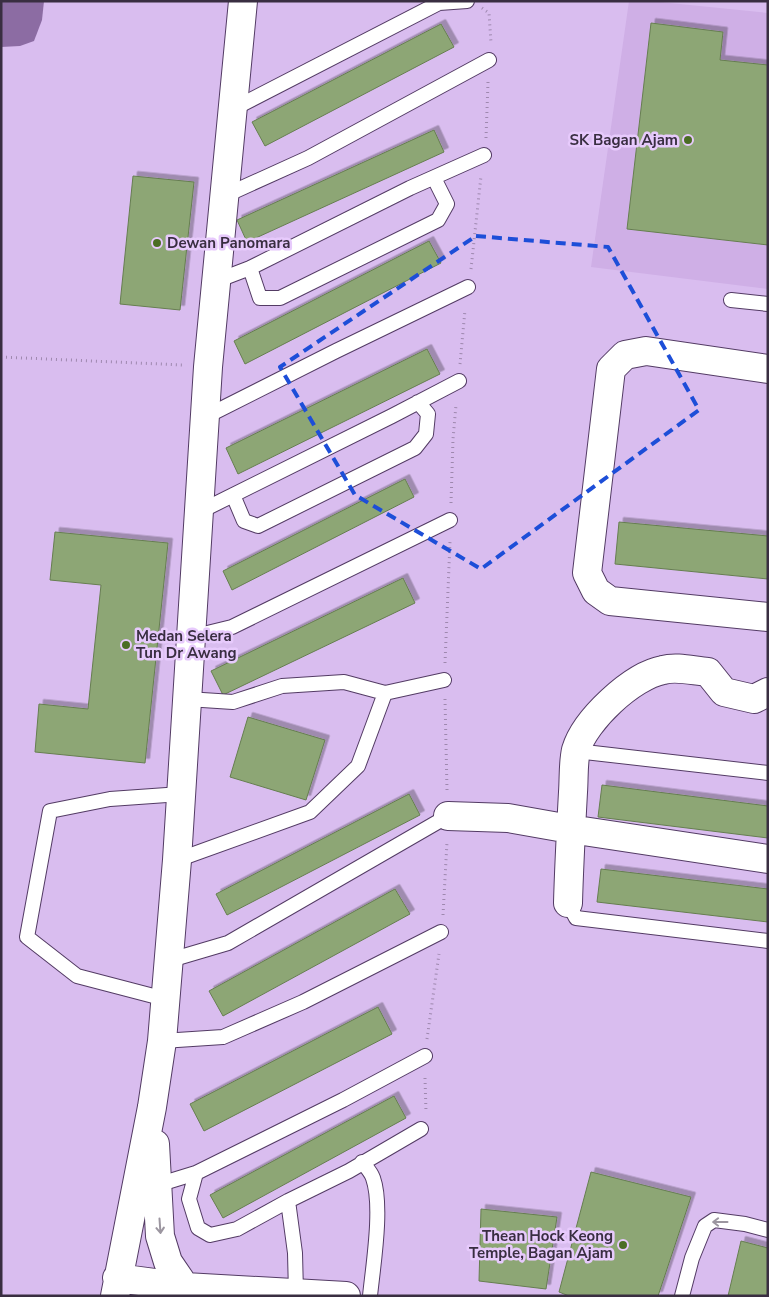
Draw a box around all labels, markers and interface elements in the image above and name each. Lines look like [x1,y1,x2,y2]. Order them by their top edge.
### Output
place label: SK Bagan Ajam [570,130,678,150]
marker: SK Bagan Ajam [682,134,694,146]
place label: Dewan Panomara [167,233,291,253]
marker: Dewan Panomara [151,237,163,249]
place label: Medan Selera Tun Dr Awang [136,626,237,663]
marker: Medan Selera Tun Dr Awang [120,639,132,651]
one-way arrow [155,1217,164,1233]
one-way arrow [713,1217,729,1227]
place label: Thean Hock Keong Temple, Bagan Ajam [469,1226,613,1263]
marker: Thean Hock Keong Temple, Bagan Ajam [617,1239,629,1251]

